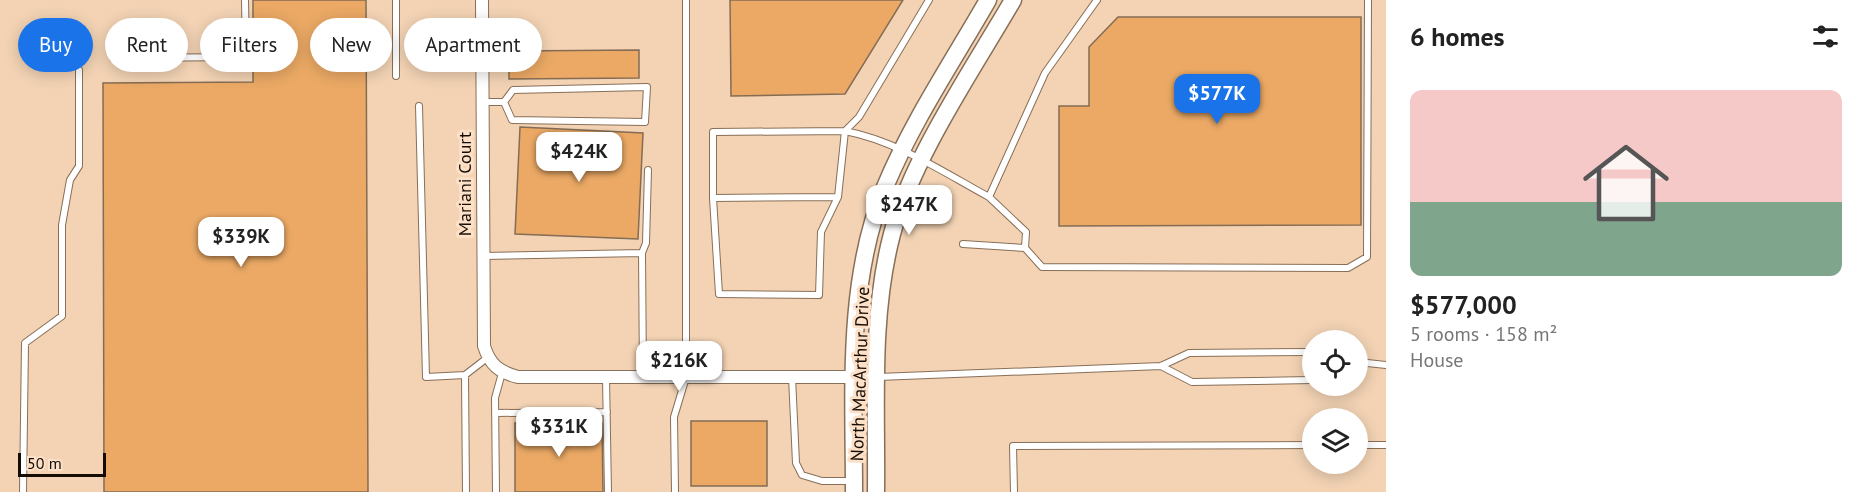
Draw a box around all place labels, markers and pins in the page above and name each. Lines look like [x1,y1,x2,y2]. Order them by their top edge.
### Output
pin: $577K [1175,74,1259,125]
pin: $424K [537,132,621,183]
pin: $247K [867,185,951,236]
pin: $339K [199,217,283,268]
pin: $216K [637,341,721,392]
pin: $331K [517,407,601,458]

